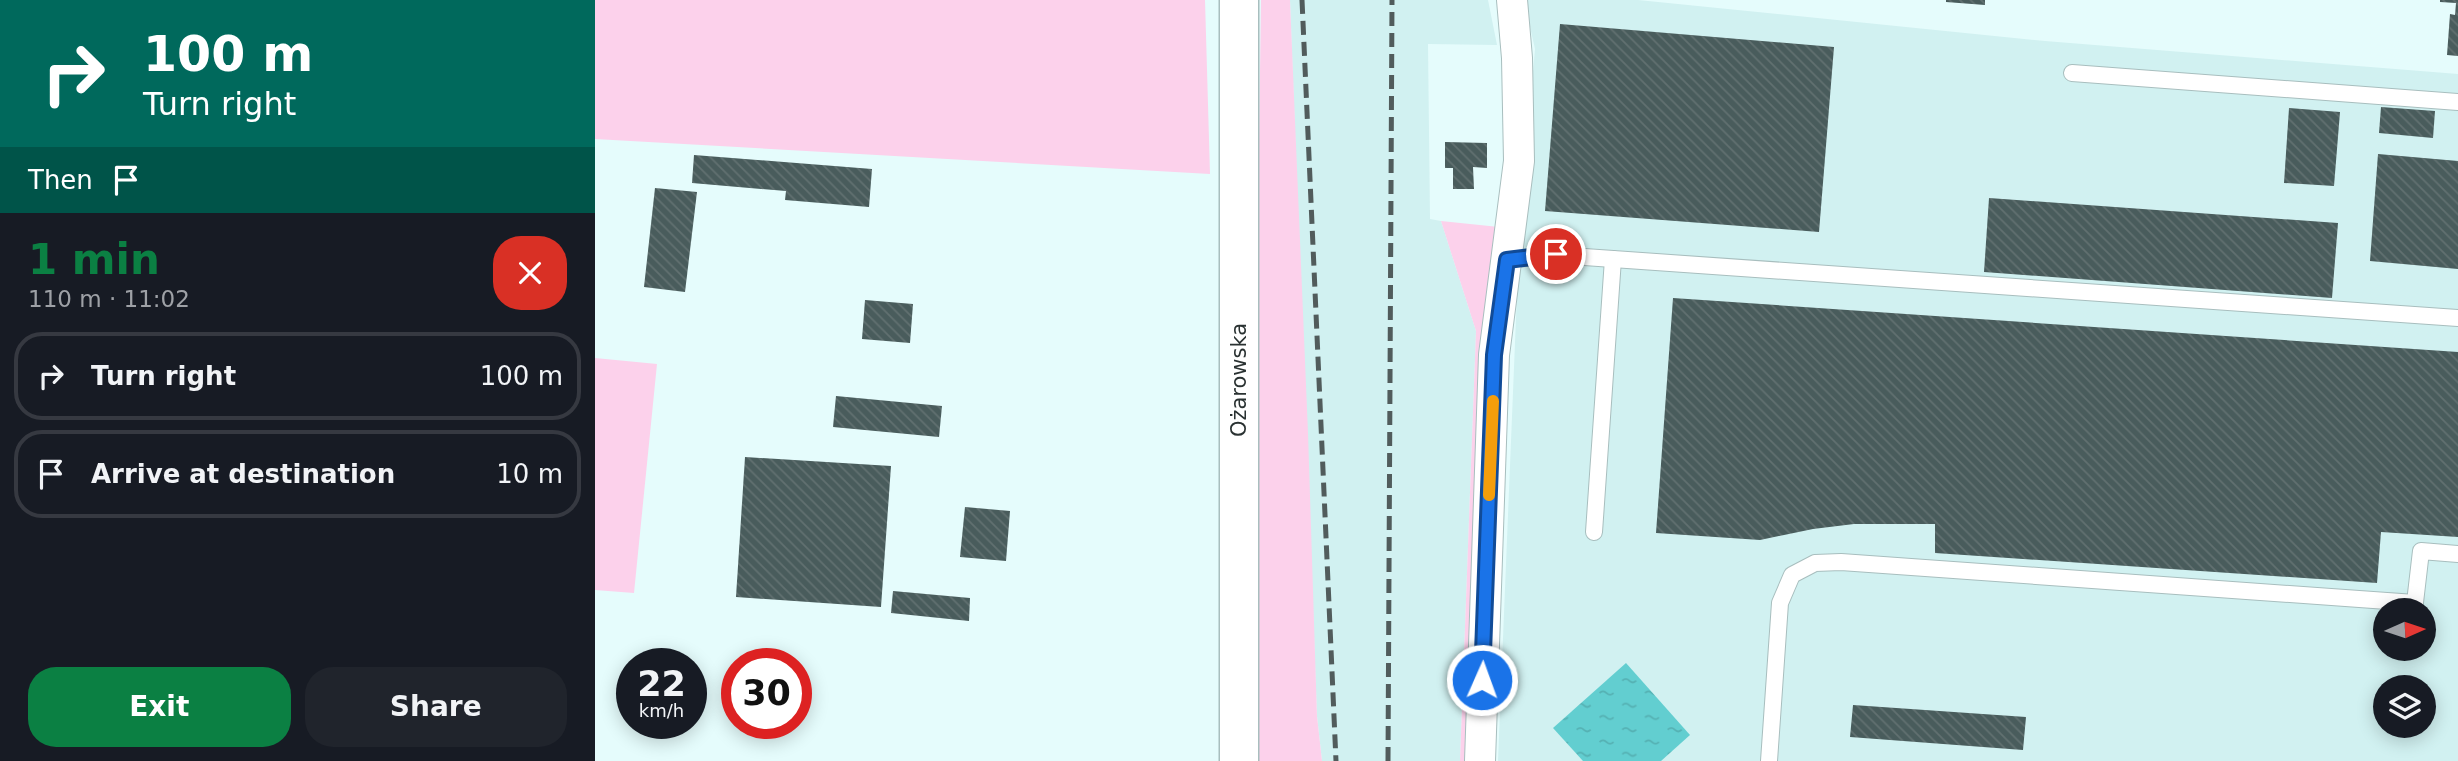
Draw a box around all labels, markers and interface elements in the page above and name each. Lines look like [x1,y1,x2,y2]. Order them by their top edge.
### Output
text: 100 m [143,26,313,83]
icon: right [28,28,119,119]
text: Turn right [143,85,296,123]
icon: arrive [107,161,145,199]
text: Then [28,165,93,195]
pin [1526,224,1586,284]
text: 1 min [28,235,160,284]
icon: arrive [1537,235,1575,273]
button: close [493,236,567,310]
text: 110 m · 11:02 [28,286,190,312]
street label: Ożarowska [1227,323,1251,437]
icon: right [32,357,70,395]
text: Turn right [91,361,236,391]
text: 100 m [480,361,563,391]
icon: arrive [32,455,70,493]
text: Arrive at destination [91,459,395,489]
text: 10 m [496,459,563,489]
north arrow [2373,598,2436,662]
map controls [2373,598,2436,738]
position arrow [1445,643,1519,717]
speed limit sign: 30 [721,648,812,739]
text: 22 [637,664,686,704]
button: Exit [28,667,291,747]
button: Share [305,667,567,747]
button: layers [2373,675,2436,738]
text: km/h [639,700,684,721]

